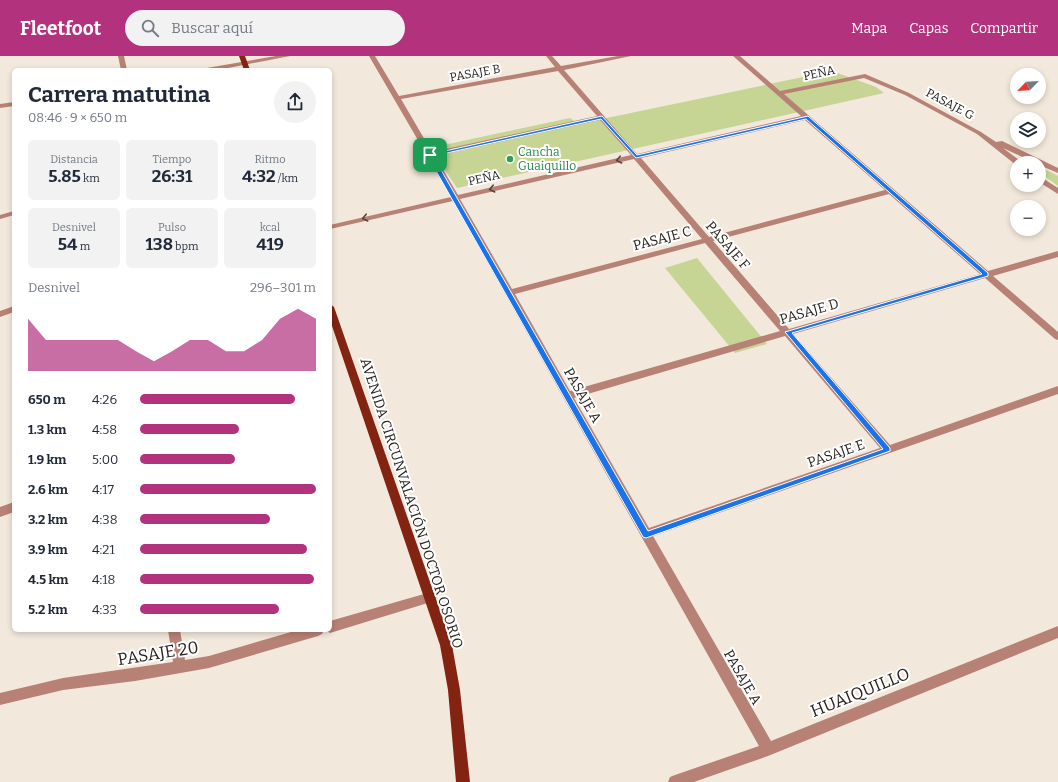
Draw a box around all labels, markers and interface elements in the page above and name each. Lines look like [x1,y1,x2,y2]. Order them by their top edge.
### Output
search box [125,10,405,46]
text: Fleetfoot [20,17,101,40]
icon: search [139,17,161,39]
text: Buscar aquí [171,19,253,37]
text: Mapa [851,20,887,37]
text: Capas [909,20,948,37]
text: Compartir [970,20,1038,37]
street label: PASAJE B [449,62,501,84]
street label: PEÑA [802,62,837,83]
north arrow [1010,68,1046,104]
map controls [1010,68,1046,236]
text: Carrera matutina [28,81,210,108]
button: share [274,81,316,123]
street label: PASAJE G [924,86,976,123]
text: 08:46 · 9 × 650 m [28,110,127,125]
button: layers [1010,112,1046,148]
pin [413,138,447,172]
icon: arrive [419,144,441,166]
place label: Cancha Guaiquillo [518,145,576,173]
text: Distancia [50,153,98,166]
text: Tiempo [153,153,191,166]
text: Ritmo [254,153,286,166]
marker: Cancha Guaiquillo [505,154,515,164]
one-way arrow [615,156,622,164]
button: + [1010,156,1046,192]
text: 5.85 [48,166,81,187]
text: 26:31 [152,166,192,187]
text: 4:32 [242,166,276,187]
street label: PEÑA [467,167,502,188]
text: km [81,172,100,185]
text: /km [276,172,298,185]
one-way arrow [489,184,495,192]
button: − [1010,200,1046,236]
one-way arrow [362,214,368,222]
street label: PASAJE F [702,218,753,273]
text: Desnivel [52,221,96,234]
text: Pulso [158,221,186,234]
text: kcal [260,221,280,234]
street label: PASAJE C [631,223,693,254]
text: 54 [58,234,77,255]
text: 138 [146,234,173,255]
text: 419 [256,234,284,255]
text: m [77,240,90,253]
text: bpm [173,240,199,253]
text: Desnivel [28,280,80,295]
text: 296–301 m [250,280,316,295]
street label: PASAJE D [778,295,841,328]
street label: AVENIDA CIRCUNVALACIÓN DOCTOR OSORIO [356,355,468,651]
street label: PASAJE A [560,365,605,426]
text: 650 m [28,392,66,407]
text: 4:26 [92,392,117,407]
text: 1.3 km [28,422,67,437]
text: 4:58 [92,422,117,437]
street label: PASAJE E [805,436,867,471]
text: 1.9 km [28,452,66,467]
text: 5:00 [92,452,118,467]
text: 2.6 km [28,482,68,497]
text: 4:17 [92,482,114,497]
text: 3.2 km [28,512,68,527]
text: 4:38 [92,512,118,527]
text: 3.9 km [28,542,68,557]
text: 4:21 [92,542,115,557]
text: 4.5 km [28,572,68,587]
text: 4:18 [92,572,115,587]
text: 5.2 km [28,602,68,617]
text: 4:33 [92,602,117,617]
street label: PASAJE 20 [116,637,200,670]
street label: PASAJE A [720,647,765,708]
street label: HUAIQUILLO [808,663,913,722]

